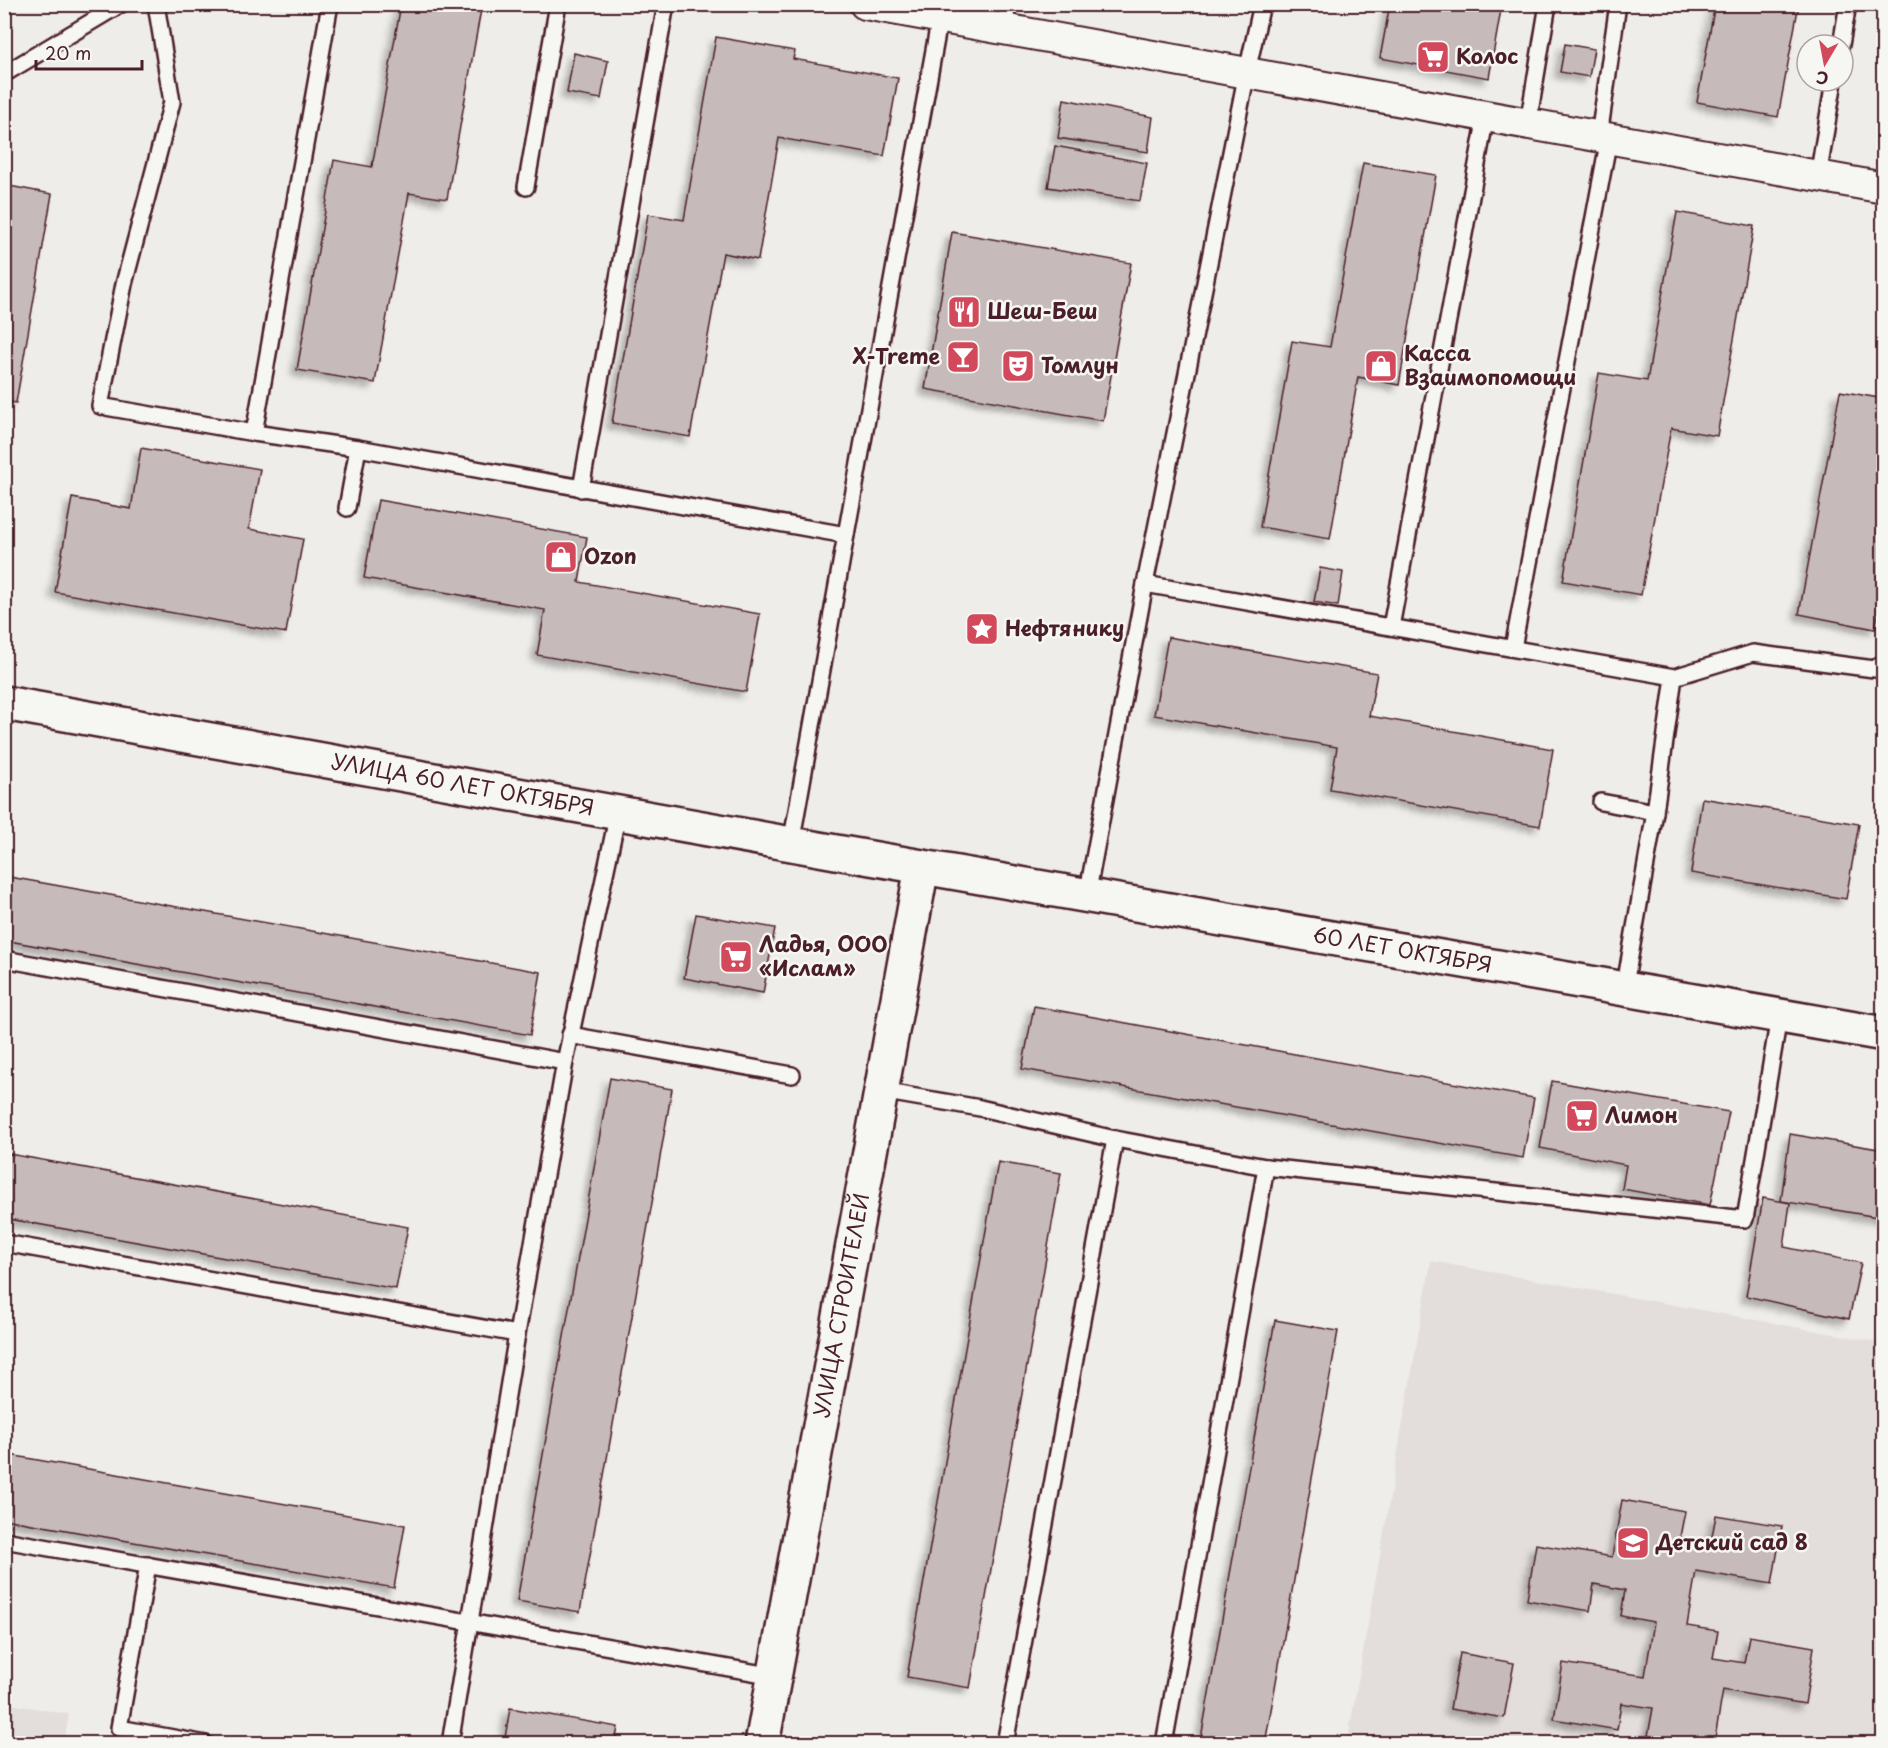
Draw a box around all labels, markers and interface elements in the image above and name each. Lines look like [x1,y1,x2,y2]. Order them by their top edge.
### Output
scale bar [36,33,142,71]
north arrow [1795,33,1855,93]
text: 20 m [45,39,91,66]
supermarket icon: Колос [1415,39,1451,75]
place label: Колос [1456,39,1519,71]
text: С [1814,66,1830,92]
restaurant icon: Шеш-Беш [946,294,982,330]
place label: Шеш-Беш [987,294,1098,326]
place label: Касса Взаимопомощи [1404,336,1576,392]
place label: X-Treme [852,339,940,371]
bar icon: X-Treme [945,339,981,375]
theatre icon: Томлун [1000,348,1036,384]
place label: Томлун [1041,348,1119,380]
shop icon: Касса Взаимопомощи [1363,348,1399,384]
shop icon: Ozon [543,539,579,575]
place label: Ozon [584,539,637,571]
place icon: Нефтянику [964,611,1000,647]
place label: Нефтянику [1005,611,1124,643]
street label: УЛИЦА 60 ЛЕТ ОКТЯБРЯ [329,744,597,822]
street label: 60 ЛЕТ ОКТЯБРЯ [1311,917,1495,980]
place label: Ладья, ООО «Ислам» [759,927,888,983]
supermarket icon: Ладья, ООО «Ислам» [718,939,754,975]
supermarket icon: Лимон [1564,1098,1600,1134]
place label: Лимон [1605,1098,1678,1130]
street label: УЛИЦА СТРОИТЕЛЕЙ [804,1190,876,1420]
school or university icon: Детский сад 8 [1615,1525,1651,1561]
place label: Детский сад 8 [1655,1525,1808,1557]

